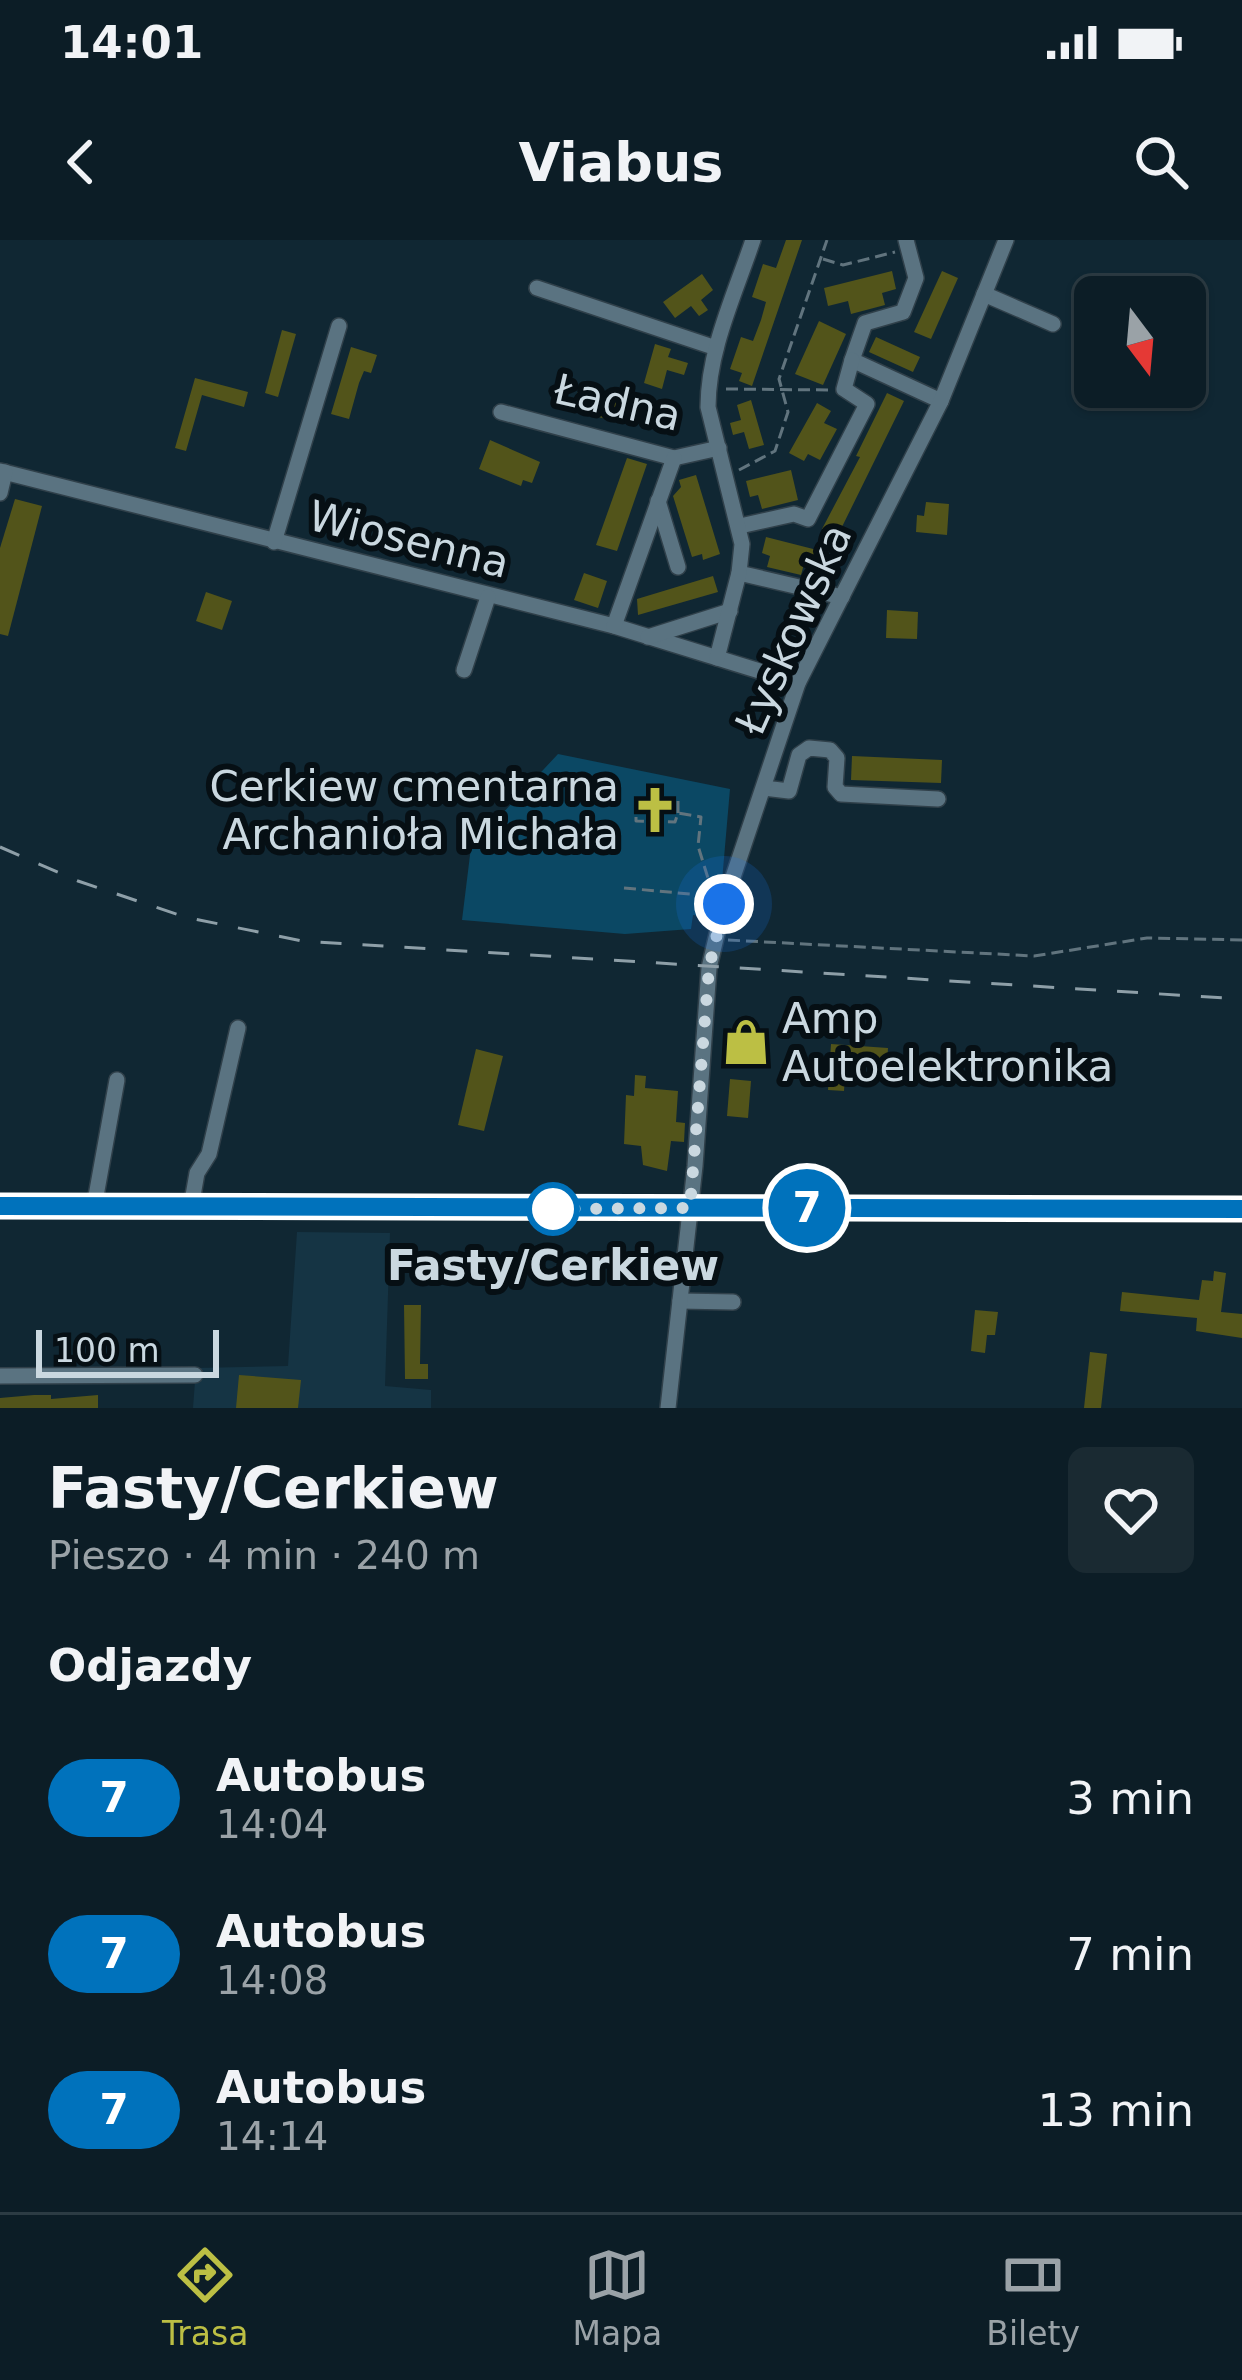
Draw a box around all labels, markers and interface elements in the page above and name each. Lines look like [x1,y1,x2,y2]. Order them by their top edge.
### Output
text: 14:01 [60,16,203,69]
icon: back [48,129,114,195]
icon: search [1128,129,1194,195]
text: Viabus [518,131,724,194]
north arrow [1074,276,1206,408]
map controls [1074,276,1206,408]
street label: Ładna [549,364,686,441]
street label: Wiosenna [304,491,514,588]
street label: Łyskowska [725,517,861,743]
place label: Cerkiew cmentarna Archanioła Michała [209,762,619,859]
church icon: Cerkiew cmentarna Archanioła Michała [630,785,680,835]
your location [694,874,754,934]
place label: Amp Autoelektronika [782,994,1113,1091]
shop icon: Amp Autoelektronika [721,1017,771,1067]
line badge: 7 [768,1169,846,1247]
text: 7 [792,1183,822,1232]
marker: Fasty/Cerkiew [528,1184,578,1234]
place label: Fasty/Cerkiew [387,1241,719,1290]
scale bar [36,1324,219,1377]
text: 100 m [54,1331,160,1370]
button: heart [1068,1447,1194,1573]
text: Fasty/Cerkiew [48,1455,499,1521]
text: Pieszo · 4 min · 240 m [48,1533,480,1578]
text: Odjazdy [48,1639,252,1692]
text: Autobus [216,1749,426,1802]
text: 3 min [1066,1772,1194,1825]
text: 7 [99,1773,129,1822]
text: 14:04 [216,1802,328,1847]
text: Autobus [216,1905,426,1958]
text: 7 min [1066,1928,1194,1981]
text: 7 [99,1929,129,1978]
text: 14:08 [216,1958,328,2003]
text: Autobus [216,2061,426,2114]
text: 13 min [1038,2084,1194,2137]
text: 7 [99,2085,129,2134]
text: 14:14 [216,2114,328,2159]
tab: Trasa [162,2242,248,2353]
tab: Mapa [572,2242,662,2353]
tab: Bilety [986,2242,1080,2353]

